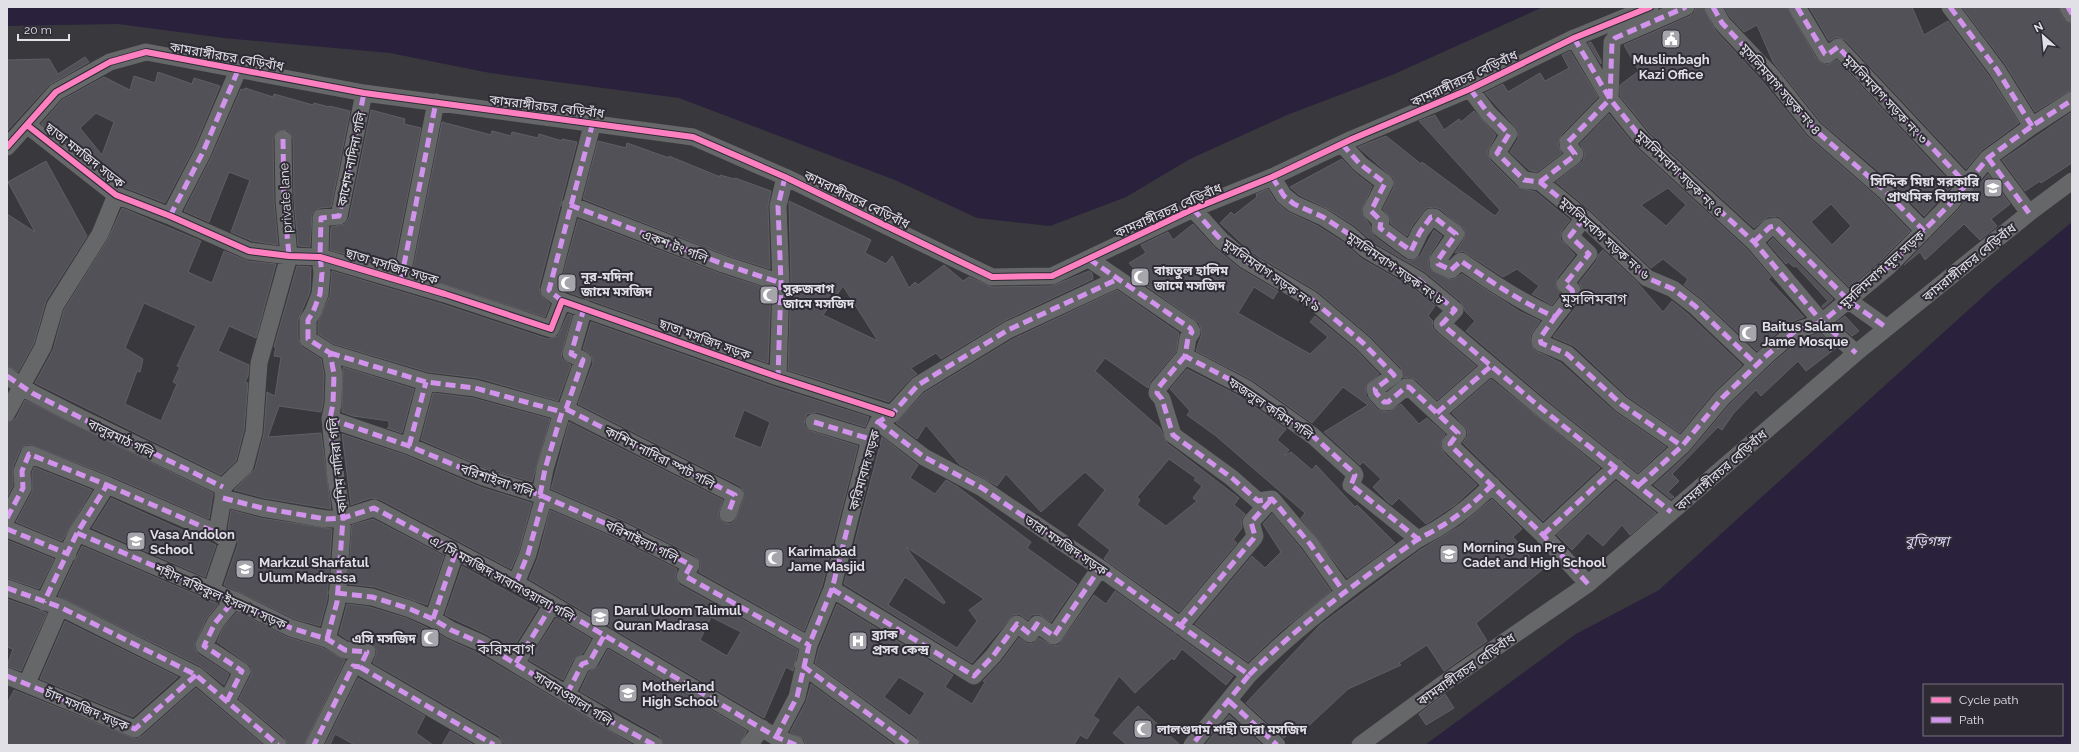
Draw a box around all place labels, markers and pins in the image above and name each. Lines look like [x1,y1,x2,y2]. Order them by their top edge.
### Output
public building icon: Muslimbagh Kazi Office [1660,28,1682,50]
place label: Muslimbagh Kazi Office [1632,52,1710,82]
place label: সিদ্দিক মিয়া সরকারি প্রাথমিক বিদ্যালয় [1869,174,1980,204]
school or university icon: সিদ্দিক মিয়া সরকারি প্রাথমিক বিদ্যালয় [1982,177,2004,199]
place label: বায়তুল হালিম জামে মসজিদ [1153,263,1229,293]
mosque icon: বায়তুল হালিম জামে মসজিদ [1129,266,1151,288]
place label: নূর-মদিনা জামে মসজিদ [580,269,653,299]
mosque icon: নূর-মদিনা জামে মসজিদ [556,272,578,294]
place label: সুরুজবাগ জামে মসজিদ [782,281,855,311]
mosque icon: সুরুজবাগ জামে মসজিদ [758,284,780,306]
place label: Baitus Salam Jame Mosque [1762,319,1848,349]
mosque icon: Baitus Salam Jame Mosque [1737,322,1759,344]
place label: Vasa Andolon School [150,527,235,557]
school or university icon: Vasa Andolon School [125,530,147,552]
place label: Morning Sun Pre Cadet and High School [1463,540,1607,570]
school or university icon: Morning Sun Pre Cadet and High School [1438,543,1460,565]
place label: Karimabad Jame Masjid [788,544,865,574]
mosque icon: Karimabad Jame Masjid [763,547,785,569]
place label: Markzul Sharfatul Ulum Madrassa [259,555,370,585]
school or university icon: Markzul Sharfatul Ulum Madrassa [234,558,256,580]
place label: Darul Uloom Talimul Quran Madrasa [614,603,742,633]
school or university icon: Darul Uloom Talimul Quran Madrasa [589,606,611,628]
mosque icon: এসি মসজিদ [419,627,441,649]
place label: ব্র্যাক প্রসব কেন্দ্র [871,627,929,657]
hospital icon: ব্র্যাক প্রসব কেন্দ্র [847,630,869,652]
place label: এসি মসজিদ [352,631,417,646]
place label: Motherland High School [642,679,718,709]
school or university icon: Motherland High School [617,682,639,704]
mosque icon: লালগুদাম শাহী তারা মসজিদ [1132,718,1154,740]
place label: লালগুদাম শাহী তারা মসজিদ [1156,722,1307,737]

